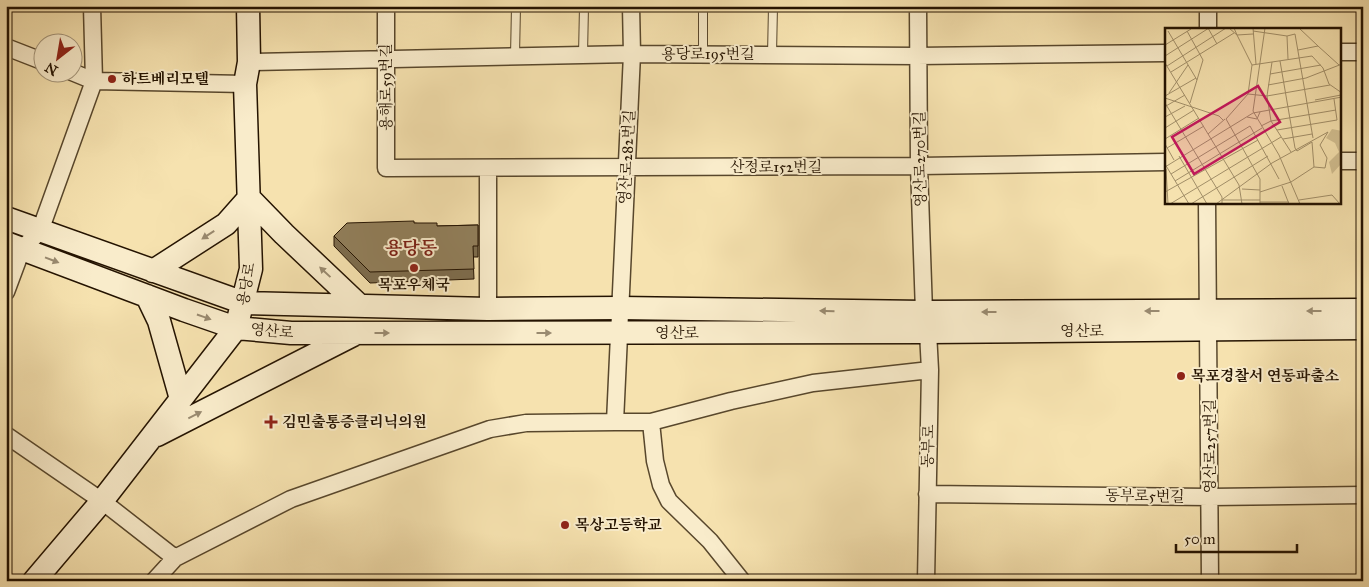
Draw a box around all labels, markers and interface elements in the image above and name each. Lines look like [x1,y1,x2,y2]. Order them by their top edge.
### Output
inset map [1165,28,1342,204]
north arrow [32,32,82,82]
street label: 용해로59번길 [377,43,395,131]
street label: 용당로195번길 [661,45,755,63]
text: N [42,58,61,79]
place label: 하트베리모텔 [122,70,209,88]
marker: 하트베리모텔 [106,73,118,85]
street label: 영산로282번길 [616,109,638,205]
street label: 영산로270번길 [910,111,930,207]
street label: 산정로152번길 [730,158,822,176]
one-way arrow [201,231,214,240]
district label: 용당동 [385,237,438,259]
one-way arrow [45,256,60,264]
street label: 용당로 [233,261,259,307]
marker: 목포우체국 [408,262,420,274]
one-way arrow [319,266,331,278]
place label: 목포우체국 [378,276,450,294]
one-way arrow [818,307,834,315]
one-way arrow [1143,307,1159,315]
one-way arrow [1306,307,1322,315]
one-way arrow [981,308,997,316]
one-way arrow [197,313,212,321]
street label: 영산로 [250,320,295,342]
street label: 영산로 [1060,322,1104,340]
street label: 영산로 [655,324,699,342]
one-way arrow [374,329,390,337]
one-way arrow [537,329,553,337]
place label: 목포경찰서 연동파출소 [1191,367,1340,385]
marker: 목포경찰서 연동파출소 [1175,370,1187,382]
street label: 영산로257번길 [1201,399,1219,493]
one-way arrow [187,411,202,419]
place label: 김민출통증클리닉의원 [282,413,427,431]
marker: 김민출통증클리닉의원 [264,415,278,429]
street label: 동부로 [918,423,938,468]
street label: 동부로5번길 [1105,486,1185,506]
place label: 목상고등학교 [575,516,662,534]
marker: 목상고등학교 [559,519,571,531]
scale bar [1176,522,1298,554]
text: 50 m [1184,530,1216,548]

